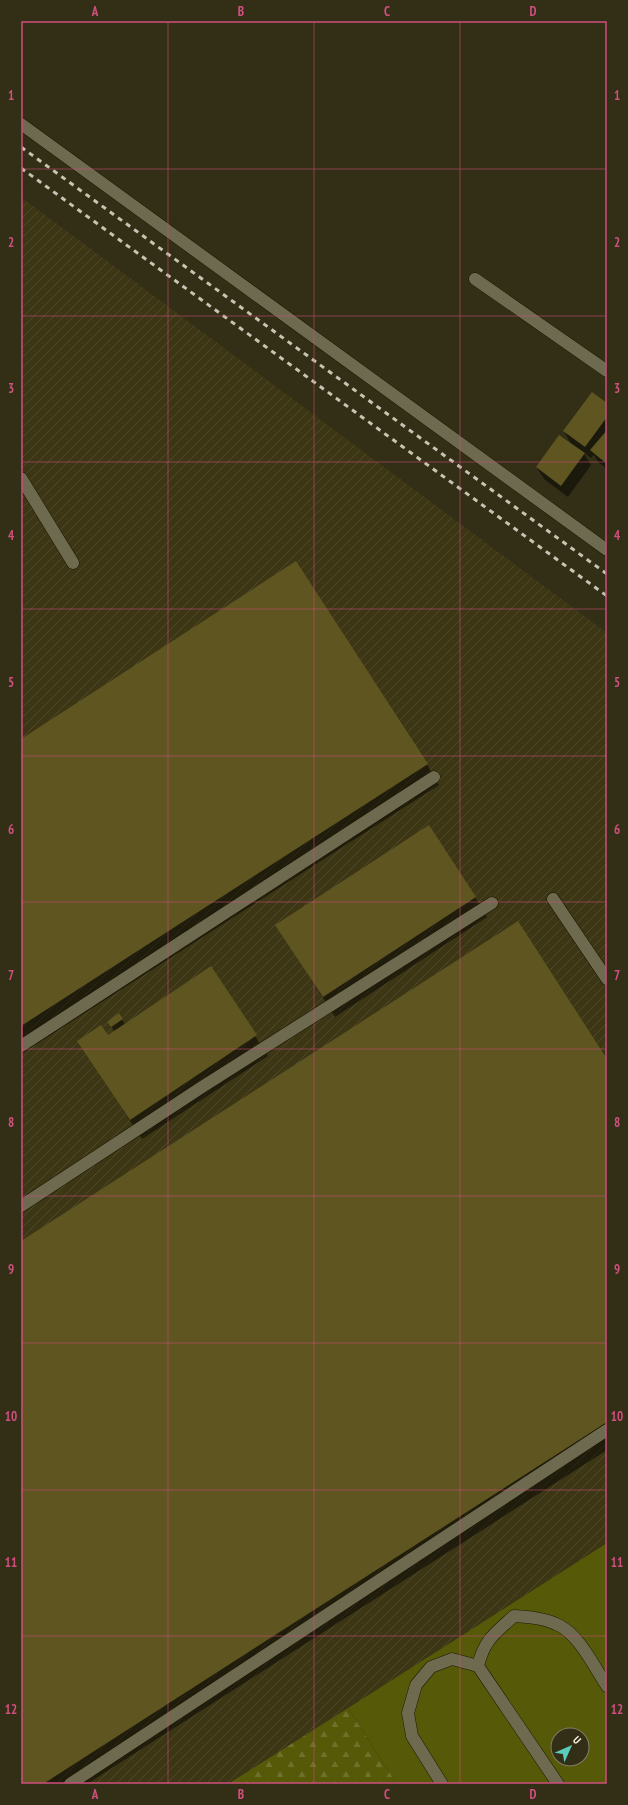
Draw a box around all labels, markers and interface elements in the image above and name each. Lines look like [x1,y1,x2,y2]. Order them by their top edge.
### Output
text: A [91,3,99,20]
text: B [238,3,244,20]
text: C [384,3,390,20]
text: D [530,3,537,20]
text: 1 [8,87,14,104]
text: 1 [614,87,620,104]
text: 2 [8,234,14,251]
text: 2 [614,234,620,251]
text: 3 [8,380,14,397]
text: 3 [614,380,620,397]
text: 4 [8,527,15,544]
text: 4 [614,527,621,544]
text: 5 [8,674,14,691]
text: 5 [614,674,620,691]
text: 6 [8,821,14,838]
text: 6 [614,821,620,838]
text: 7 [8,967,14,984]
text: 7 [614,967,620,984]
text: 8 [8,1114,14,1131]
text: 8 [614,1114,620,1131]
text: 9 [8,1261,14,1278]
text: 9 [614,1261,620,1278]
text: 10 [5,1408,17,1425]
text: 10 [611,1408,623,1425]
text: 11 [5,1554,17,1571]
text: 11 [611,1554,623,1571]
text: 12 [5,1701,17,1718]
text: 12 [611,1701,623,1718]
north arrow [550,1727,590,1767]
text: U [570,1733,584,1747]
text: A [91,1786,99,1803]
text: B [238,1786,244,1803]
text: C [384,1786,390,1803]
text: D [530,1786,537,1803]

